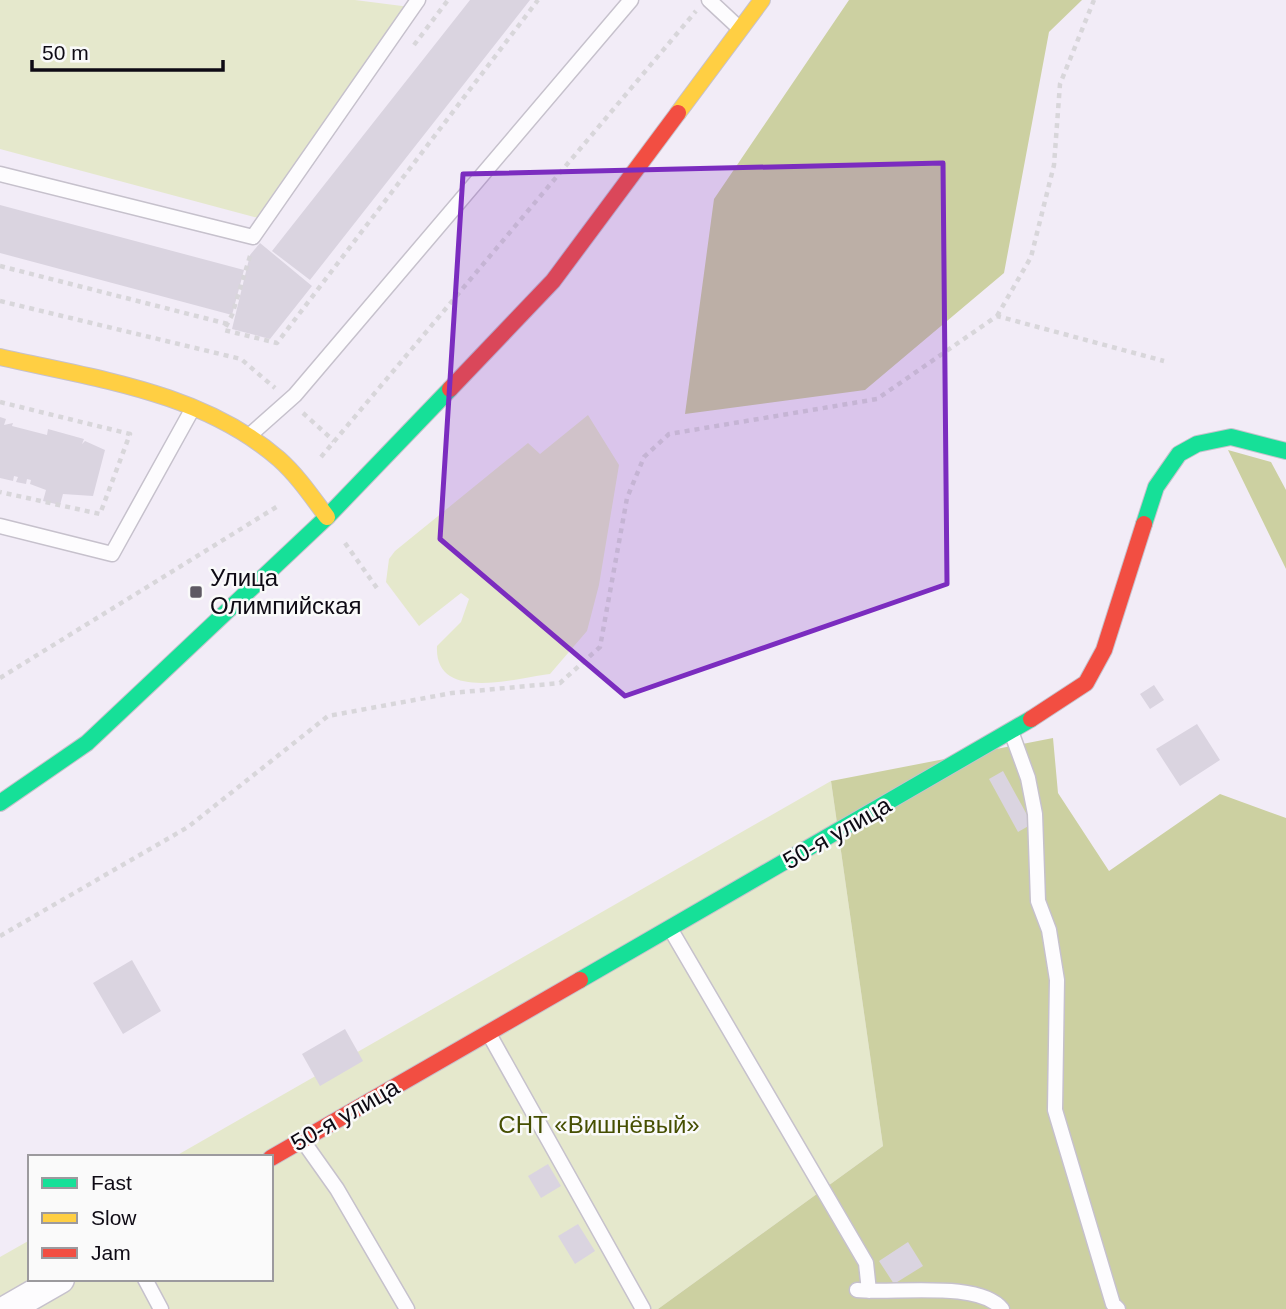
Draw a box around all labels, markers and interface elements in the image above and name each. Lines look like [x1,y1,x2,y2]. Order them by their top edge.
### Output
scale bar [32,28,222,72]
text: 50 m [42,41,89,64]
place label: Улица Олимпийская [210,564,362,619]
marker: Улица Олимпийская [188,584,204,600]
street label: 50-я улица [778,790,896,874]
street label: 50-я улица [286,1072,404,1156]
park label: СНТ «Вишнёвый» [498,1111,700,1138]
legend [28,1155,273,1281]
text: Fast [91,1171,132,1194]
text: Slow [91,1206,137,1229]
text: Jam [91,1241,131,1264]

